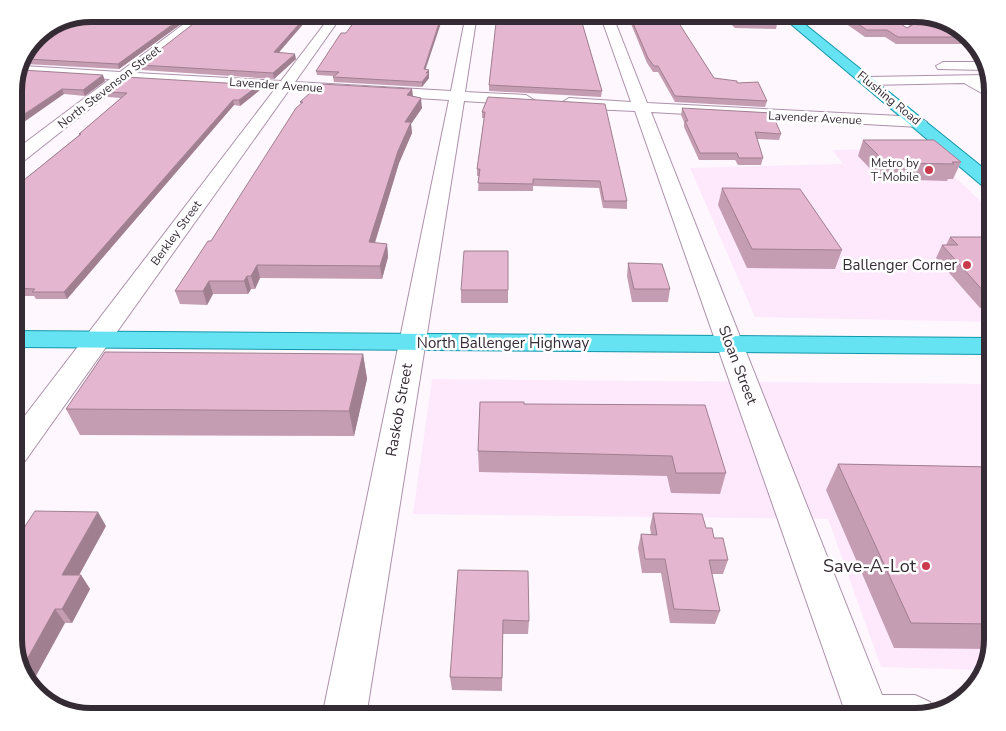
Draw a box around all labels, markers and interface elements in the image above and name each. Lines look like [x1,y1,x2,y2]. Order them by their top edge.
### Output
street label: North Stevenson Street [54,41,164,132]
street label: Flushing Road [854,68,924,128]
street label: Lavender Avenue [229,74,323,96]
street label: Lavender Avenue [768,108,862,128]
place label: Metro by T-Mobile [871,155,920,185]
marker: Metro by T-Mobile [923,164,935,176]
street label: Berkley Street [147,197,205,269]
place label: Ballenger Corner [842,255,958,275]
marker: Ballenger Corner [961,259,973,271]
street label: Sloan Street [714,323,763,408]
street label: North Ballenger Highway [417,333,589,353]
street label: Raskob Street [381,361,417,458]
place label: Save-A-Lot [823,554,917,578]
marker: Save-A-Lot [920,560,932,572]

